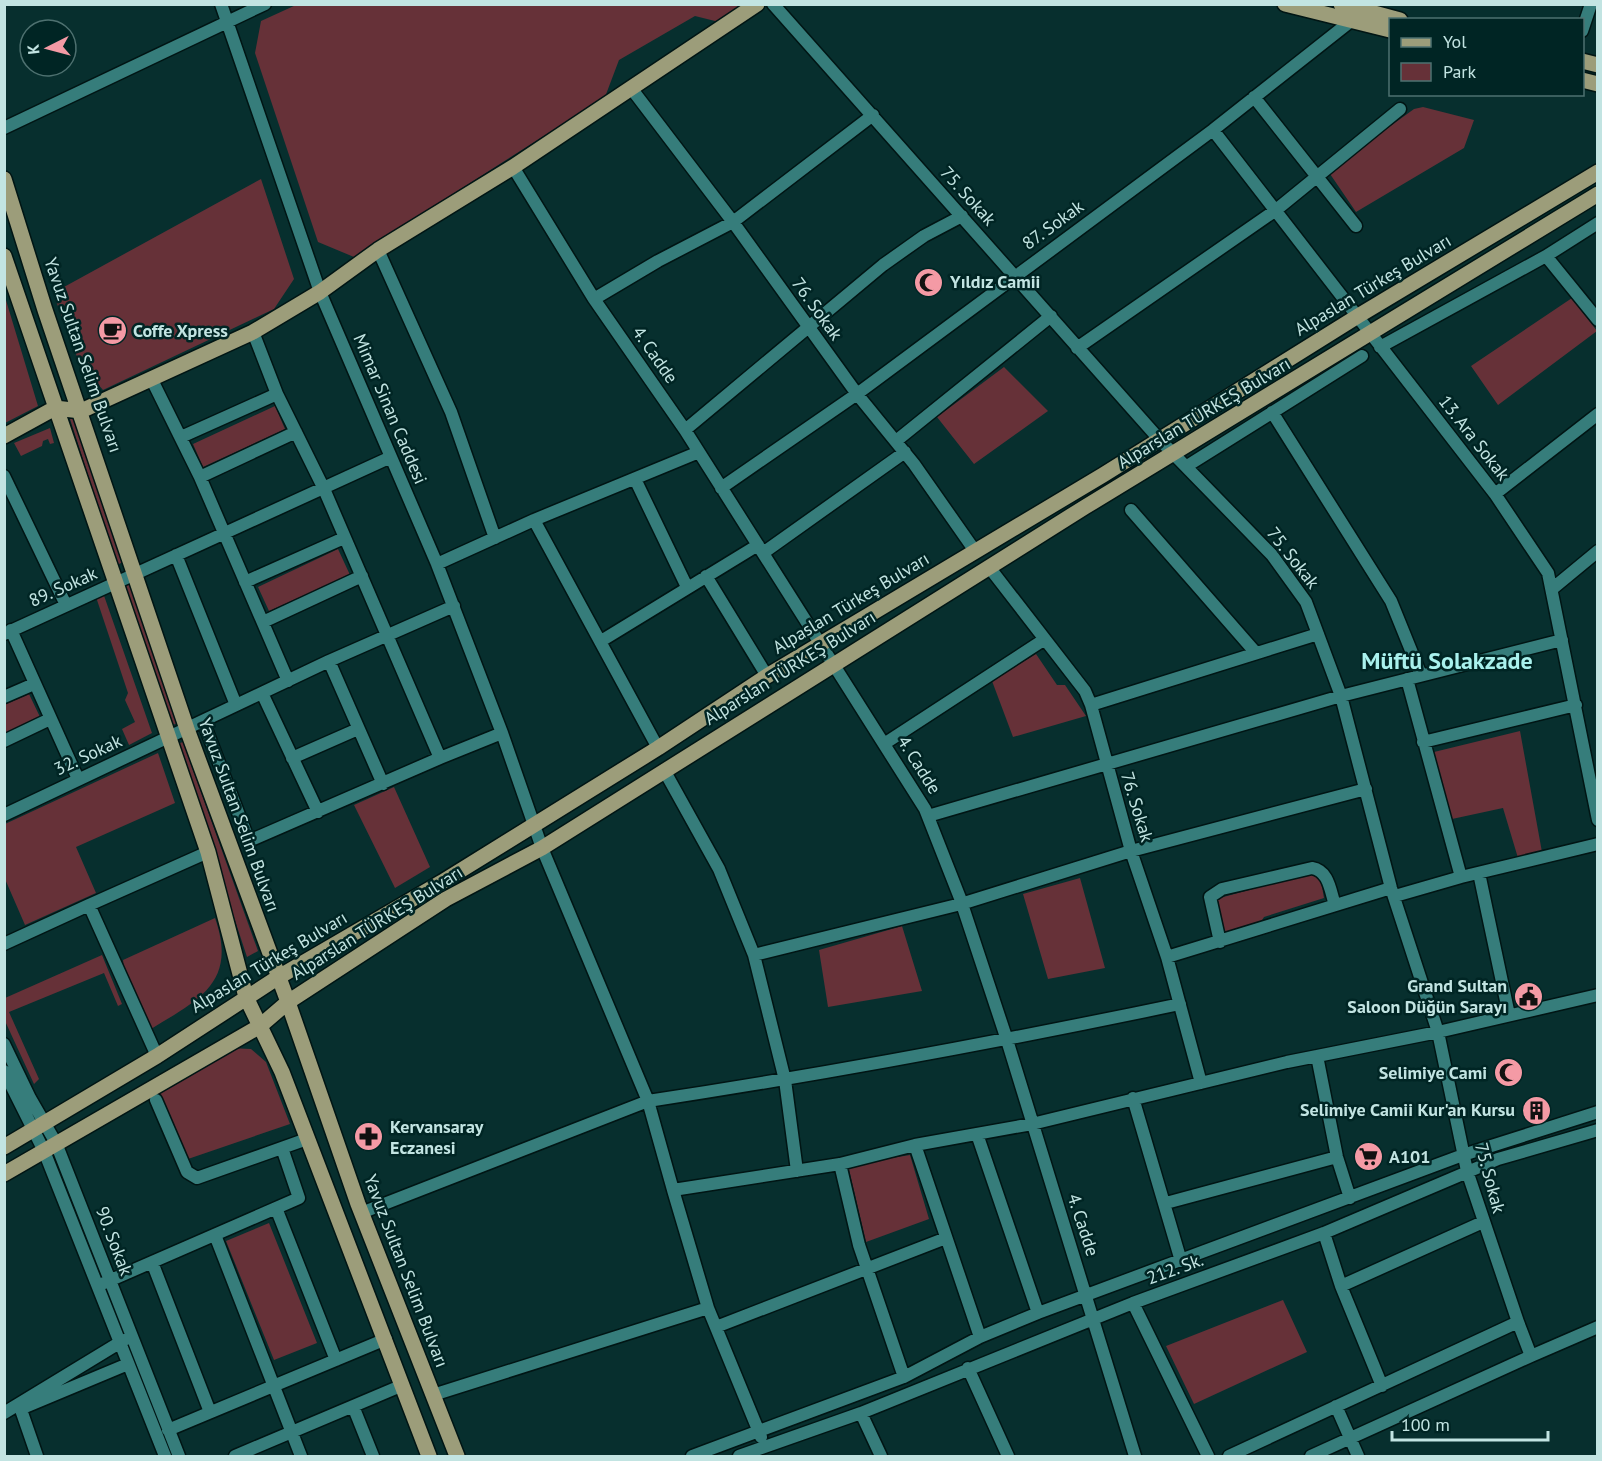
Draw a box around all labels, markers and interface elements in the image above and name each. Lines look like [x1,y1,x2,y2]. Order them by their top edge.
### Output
north arrow [18,18,78,78]
legend [1389,18,1584,96]
text: Yol [1443,30,1467,53]
text: K [23,44,44,56]
text: Park [1443,60,1476,83]
street label: 75. Sokak [936,161,1001,230]
street label: 87. Sokak [1018,194,1088,255]
street label: Alpaslan Türkeş Bulvarı [1290,229,1455,340]
street label: Yavuz Sultan Selim Bulvarı [39,254,128,455]
mosque icon: Yıldız Camii [913,266,945,298]
place label: Yıldız Camii [949,270,1040,293]
street label: 76. Sokak [787,273,848,345]
cafe icon: Coffe Xpress [96,315,128,347]
place label: Coffe Xpress [133,319,228,342]
street label: 4. Cadde [627,322,683,388]
street label: Mimar Sinan Caddesi [348,330,433,487]
street label: Alparslan TÜRKEŞ Bulvarı [1113,352,1294,473]
street label: 13. Ara Sokak [1434,390,1515,485]
street label: 75. Sokak [1262,522,1325,594]
street label: Alpaslan Türkeş Bulvarı [768,547,933,658]
street label: 89. Sokak [25,561,101,612]
street label: Alparslan TÜRKEŞ Bulvarı [700,605,880,730]
district label: Müftü Solakzade [1361,645,1533,676]
street label: Yavuz Sultan Selim Bulvarı [194,715,285,915]
street label: 32. Sokak [50,729,126,780]
street label: 4. Cadde [893,731,946,798]
street label: 76. Sokak [1116,769,1159,845]
street label: Alparslan TÜRKEŞ Bulvarı [287,860,467,985]
street label: Alpaslan Türkeş Bulvarı [186,906,351,1017]
place label: Grand Sultan Saloon Düğün Sarayı [1347,974,1507,1018]
public building icon: Grand Sultan Saloon Düğün Sarayı [1512,980,1544,1012]
mosque icon: Selimiye Cami [1492,1057,1524,1089]
place label: Selimiye Cami [1379,1061,1487,1084]
building icon: Selimiye Camii Kur'an Kursu [1520,1094,1552,1126]
place label: Selimiye Camii Kur'an Kursu [1300,1098,1515,1121]
place label: Kervansaray Eczanesi [390,1115,484,1159]
pharmacy icon: Kervansaray Eczanesi [353,1121,385,1153]
street label: 75. Sokak [1470,1140,1511,1216]
supermarket icon: A101 [1352,1141,1384,1173]
place label: A101 [1389,1145,1431,1168]
street label: Yavuz Sultan Selim Bulvarı [359,1171,454,1371]
street label: 4. Cadde [1063,1191,1104,1259]
street label: 90. Sokak [91,1203,138,1279]
street label: 212. Sk. [1143,1248,1206,1289]
scale bar [1392,1404,1548,1442]
text: 100 m [1401,1413,1450,1436]

